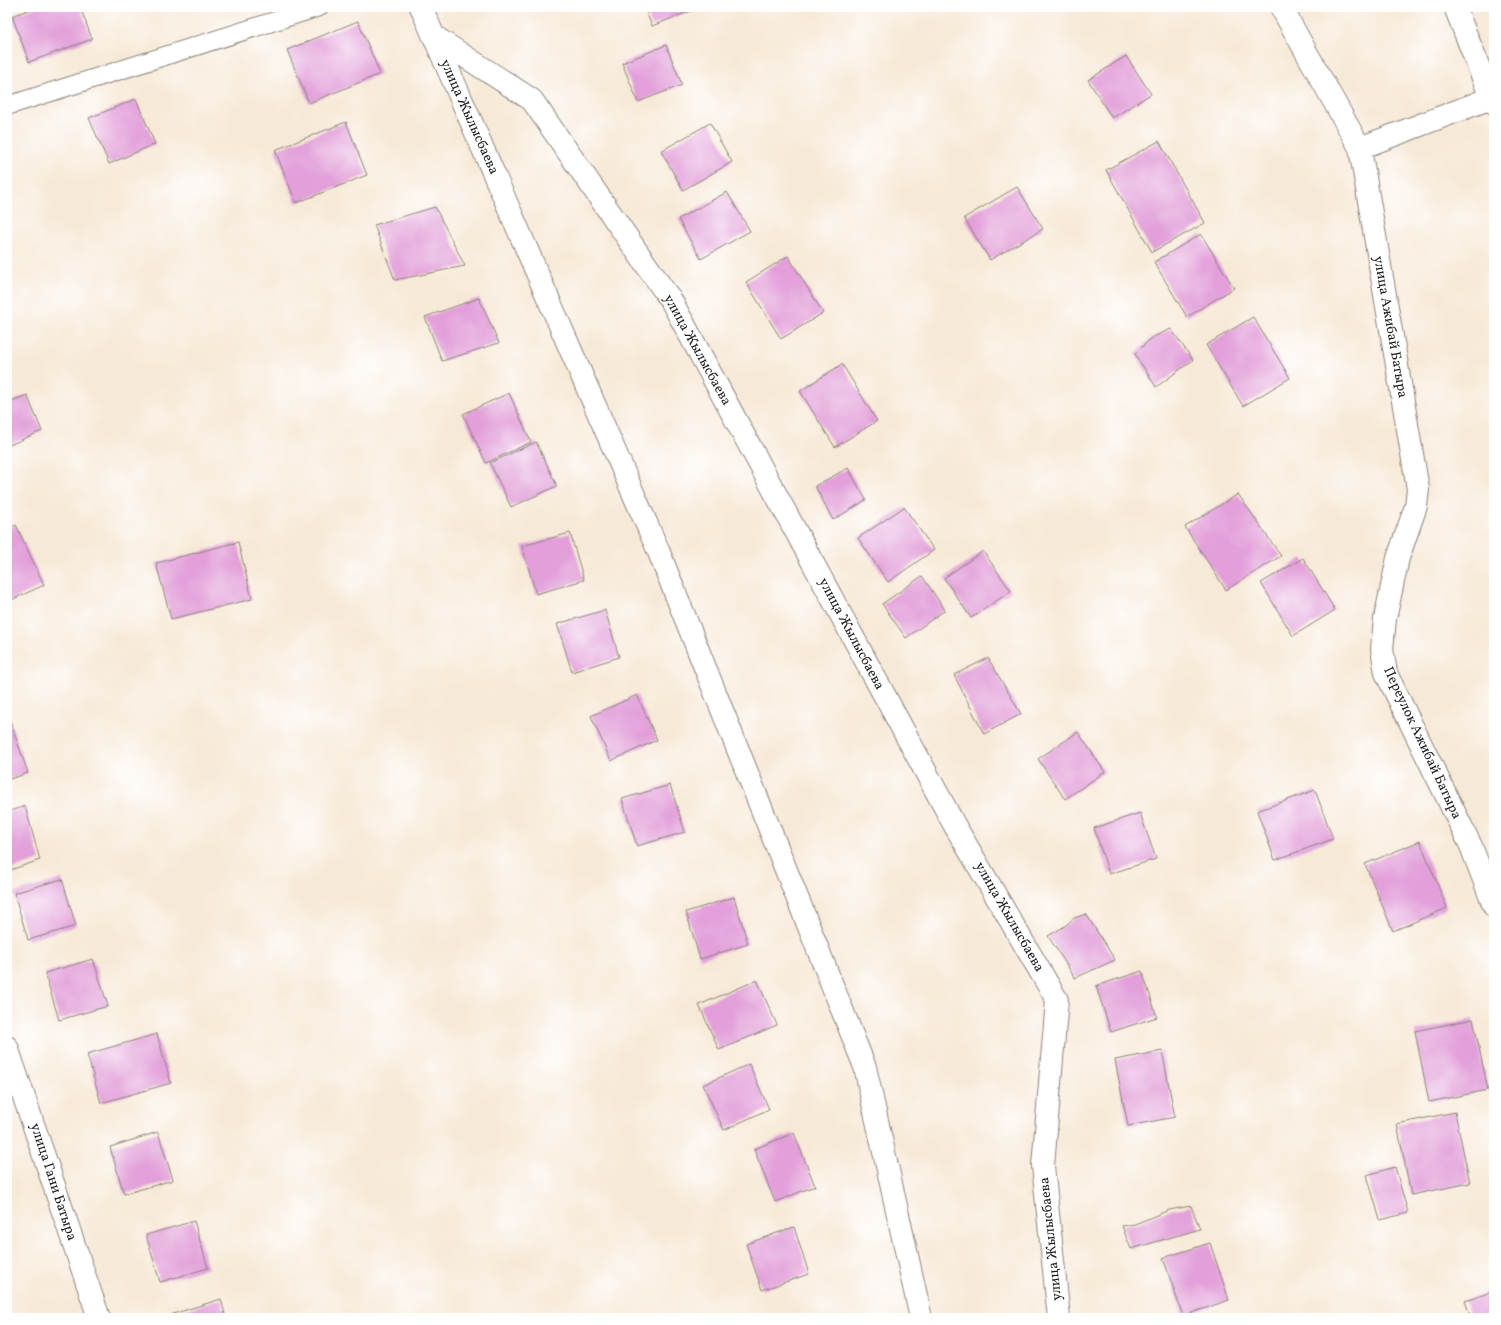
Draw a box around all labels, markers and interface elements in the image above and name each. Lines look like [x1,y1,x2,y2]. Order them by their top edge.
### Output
street label: улица Жылысбаева [435,56,503,178]
street label: улица Ажибай Батыра [1368,255,1412,400]
street label: улица Жылысбаева [659,291,735,409]
street label: улица Жылысбаева [813,575,889,693]
street label: Переулок Ажибай Батыра [1378,664,1466,822]
street label: улица Жылысбаева [970,858,1048,976]
street label: улица Гани Батыра [25,1121,81,1243]
street label: улица Жылысбаева [1035,1176,1067,1302]

